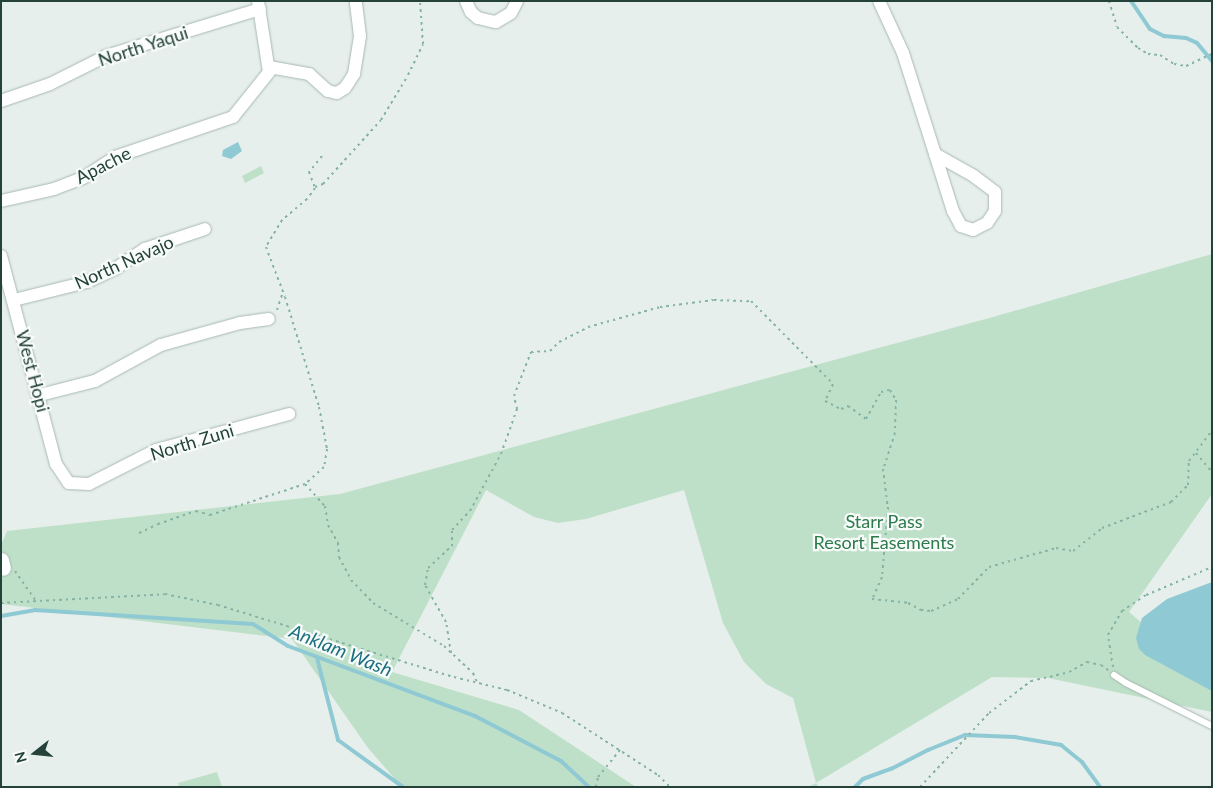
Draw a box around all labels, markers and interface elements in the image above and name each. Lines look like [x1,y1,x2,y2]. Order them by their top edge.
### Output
street label: North Yaqui [95,21,191,71]
street label: Apache [72,142,134,188]
street label: North Navajo [71,231,177,293]
street label: West Hopi [12,328,54,414]
street label: North Zuni [148,419,236,465]
park label: Starr Pass Resort Easements [814,511,954,554]
water label: Anklam Wash [286,619,396,681]
north arrow [10,728,60,778]
text: N [10,750,30,765]

